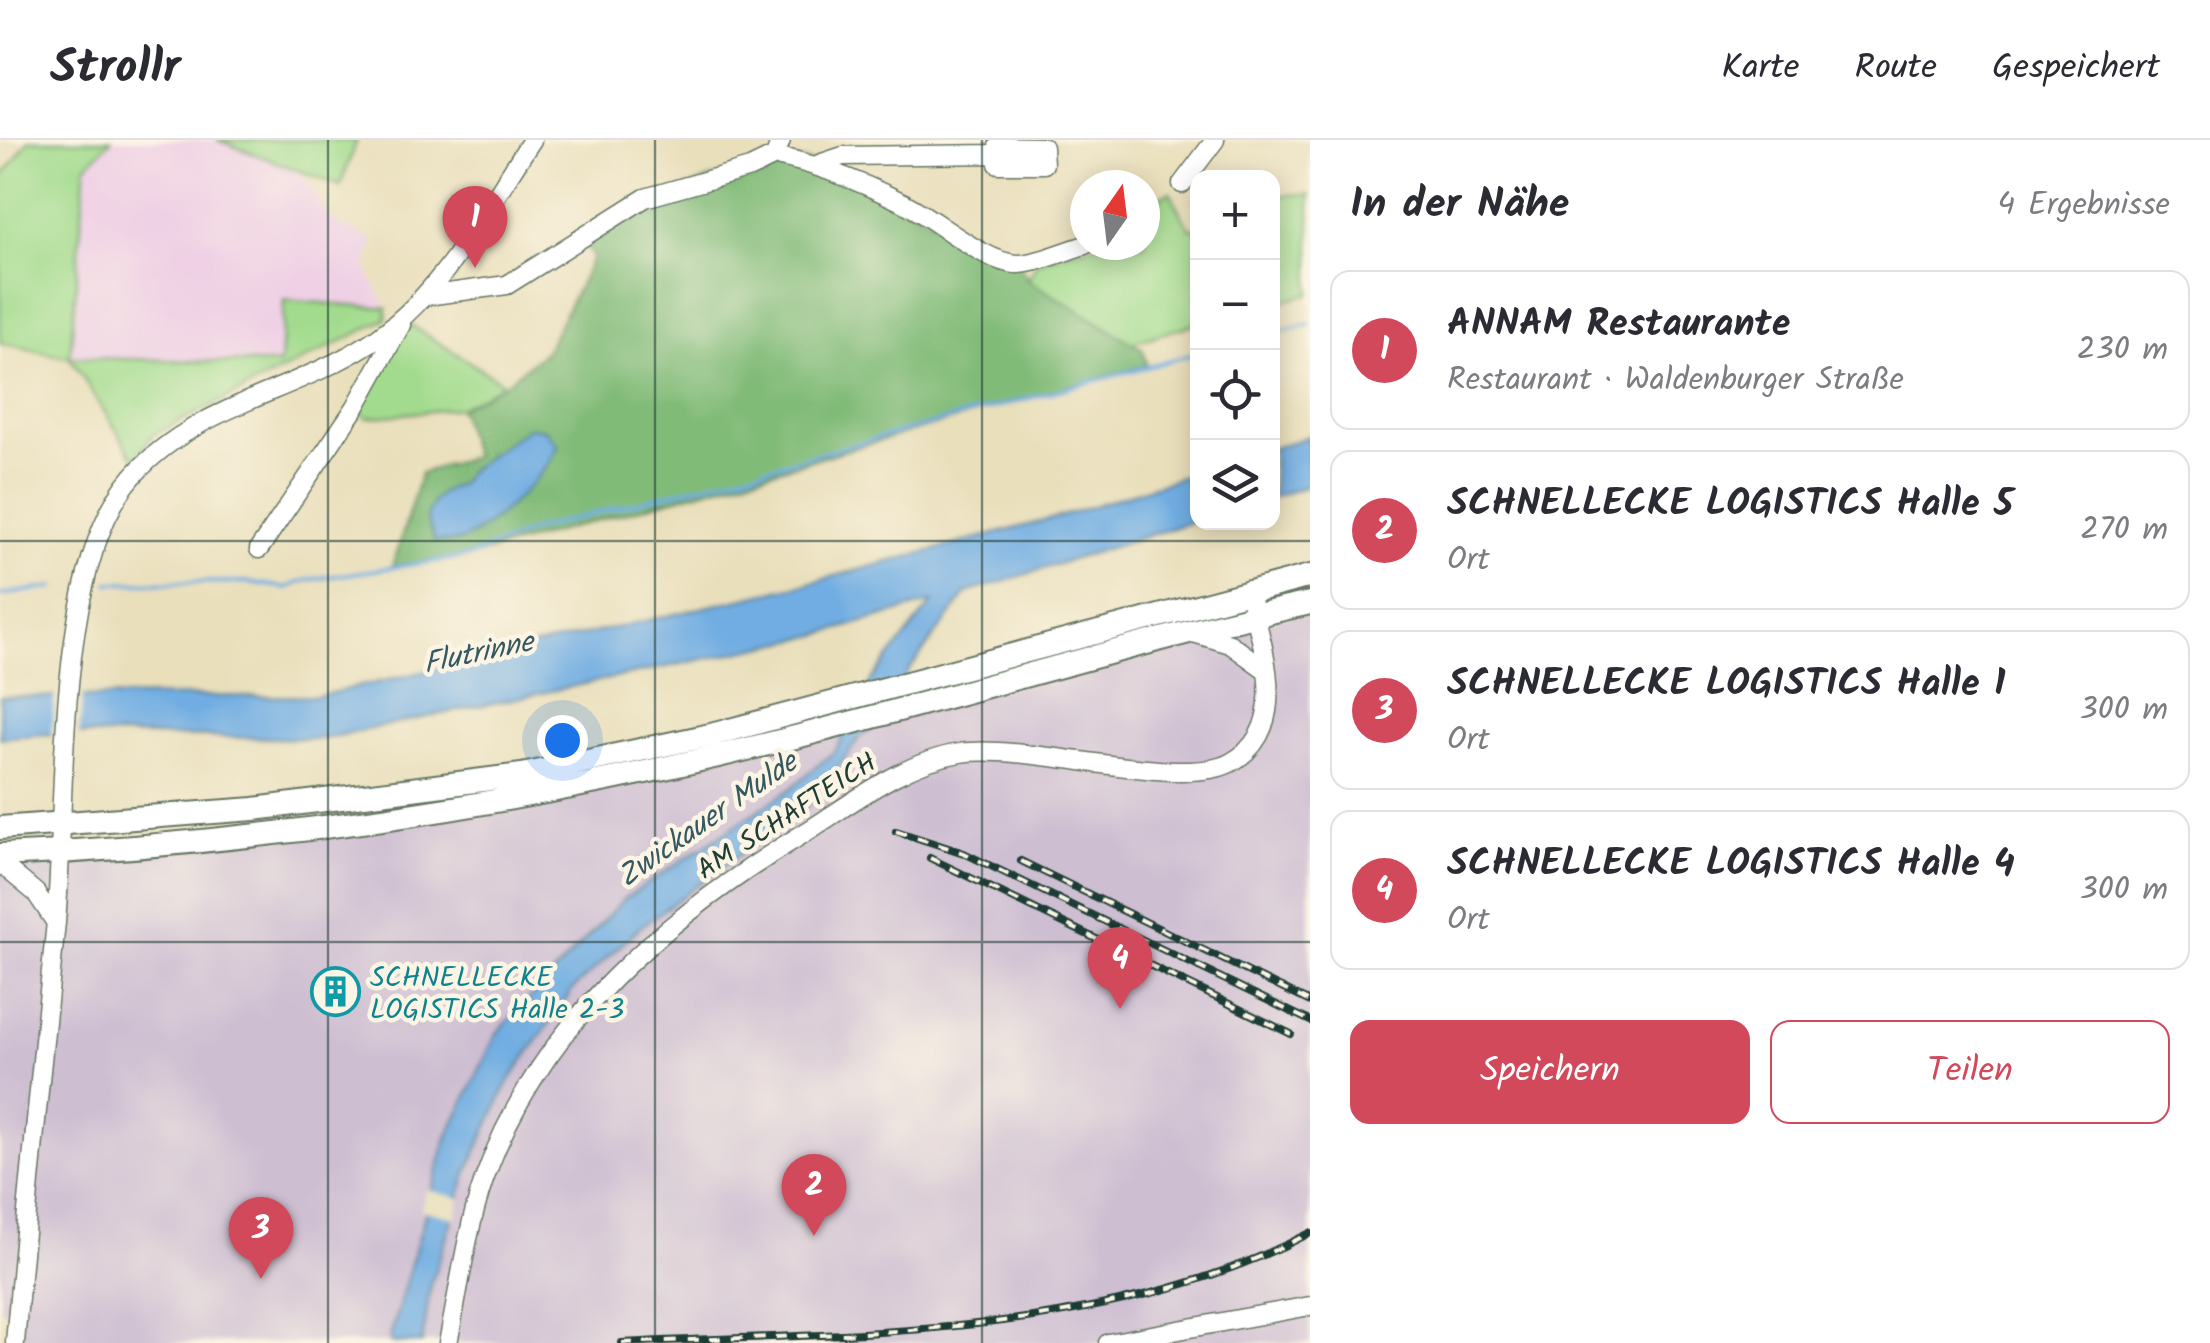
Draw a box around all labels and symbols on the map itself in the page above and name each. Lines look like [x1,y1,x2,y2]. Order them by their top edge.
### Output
north arrow [1070,170,1160,260]
pin: 1 [442,186,508,268]
water label: Flutrinne [419,618,540,689]
your location [537,715,588,766]
water label: Zwickauer Mulde [608,739,810,901]
street label: AM SCHAFTEICH [688,742,887,893]
pin: 4 [1088,926,1152,1009]
place label: SCHNELLECKE LOGISTICS Halle 2-3 [370,956,624,1033]
building icon: SCHNELLECKE LOGISTICS Halle 2-3 [309,966,361,1018]
pin: 2 [782,1154,846,1236]
pin: 3 [228,1196,294,1279]

